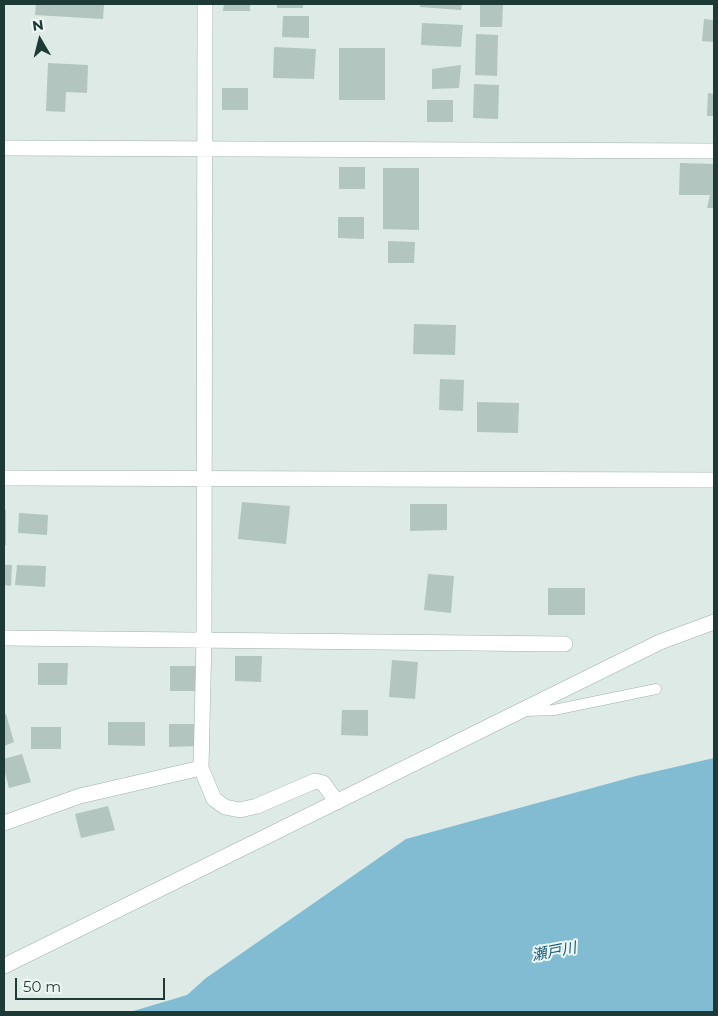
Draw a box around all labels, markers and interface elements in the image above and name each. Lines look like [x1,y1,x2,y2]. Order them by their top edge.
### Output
north arrow [15,15,65,65]
text: N [31,15,45,35]
water label: 瀬戸川 [530,939,578,965]
scale bar [18,968,168,1000]
text: 50 m [23,977,61,996]

